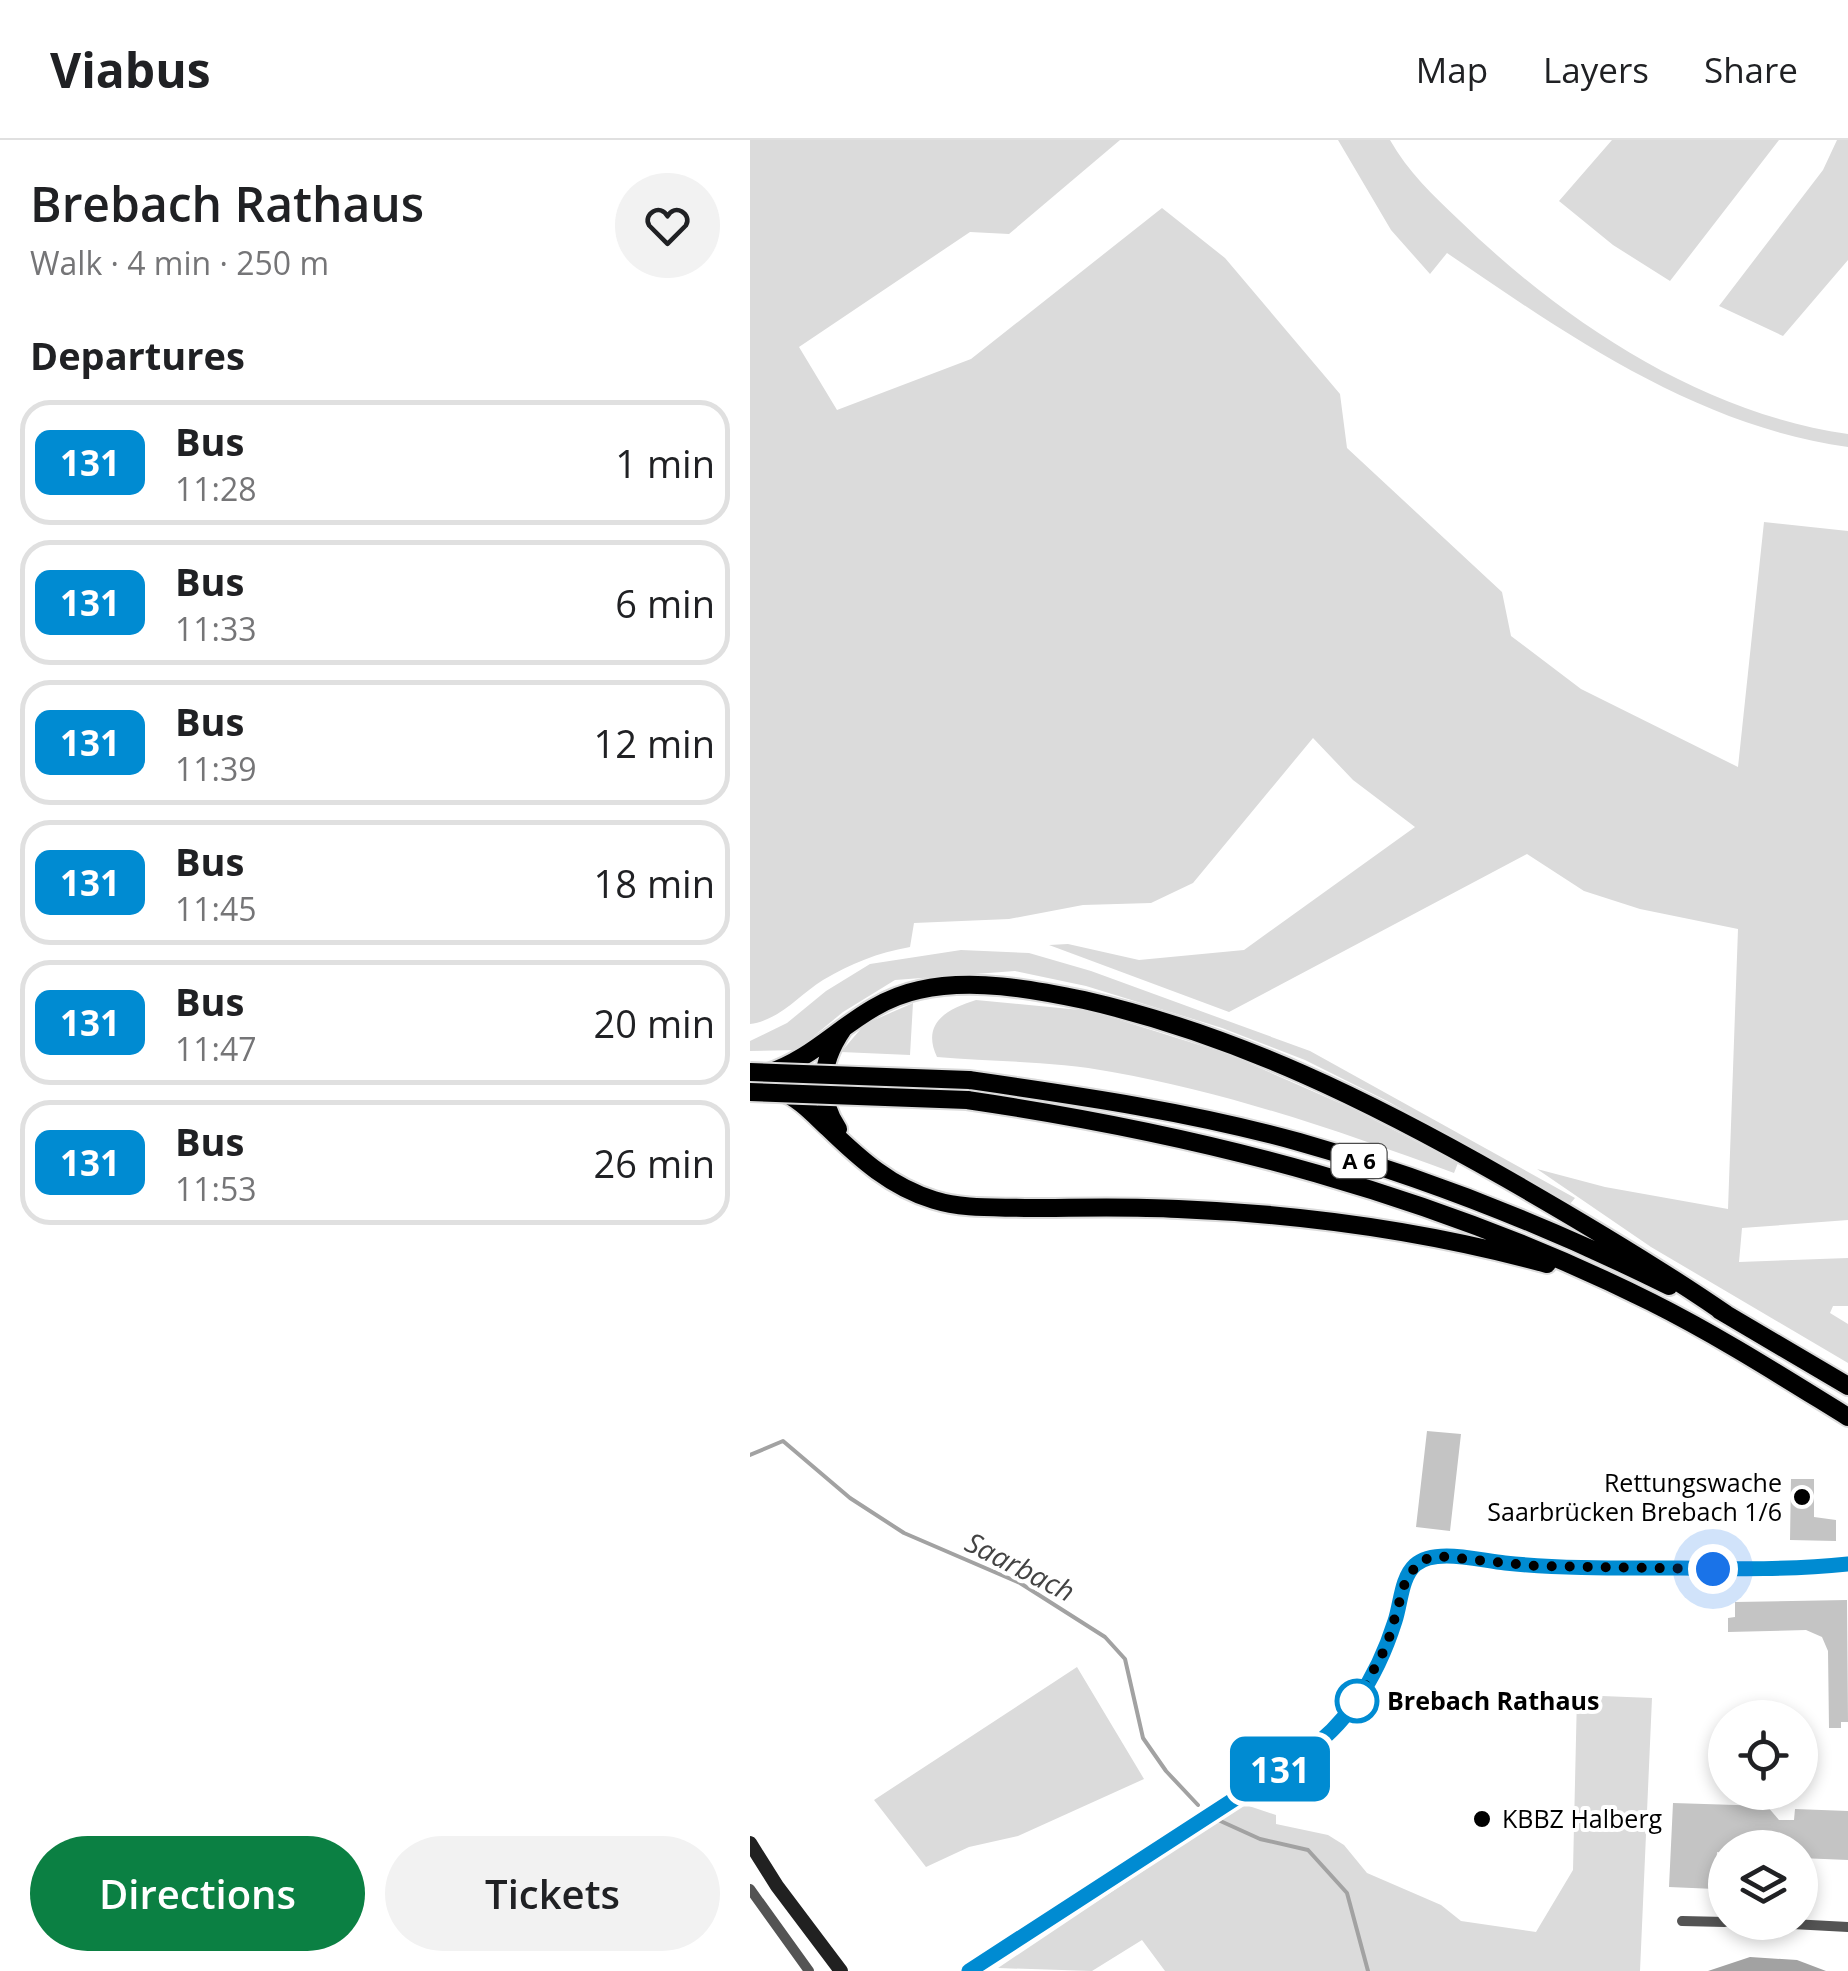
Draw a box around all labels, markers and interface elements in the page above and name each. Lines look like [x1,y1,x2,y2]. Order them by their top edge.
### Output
text: Viabus [50,37,211,102]
text: Map [1416,46,1488,93]
text: Layers [1543,46,1649,93]
text: Share [1704,46,1798,93]
text: Brebach Rathaus [30,171,424,236]
button: heart [615,173,720,278]
text: Walk · 4 min · 250 m [30,241,329,284]
text: Departures [30,329,245,381]
text: Bus [175,415,244,467]
text: 1 min [615,437,715,489]
text: 131 [60,439,120,486]
text: 11:28 [175,467,257,510]
text: Bus [175,555,244,607]
text: 6 min [615,577,715,629]
text: 131 [60,579,120,626]
text: 11:33 [175,607,257,650]
text: Bus [175,695,244,747]
text: 12 min [594,717,715,769]
text: 131 [60,719,120,766]
text: 11:39 [175,747,257,790]
text: Bus [175,835,244,887]
text: 18 min [594,857,715,909]
text: 131 [60,859,120,906]
text: 11:45 [175,887,257,930]
text: Bus [175,975,244,1027]
text: 20 min [594,997,715,1049]
text: 131 [60,999,120,1046]
text: 11:47 [175,1027,257,1070]
text: Bus [175,1115,244,1167]
text: 26 min [594,1137,715,1189]
text: 131 [60,1139,120,1186]
road number: A 6 [1332,1144,1386,1178]
text: 11:53 [175,1167,257,1210]
place label: Rettungswache Saarbrücken Brebach 1/6 [1487,1465,1782,1528]
marker: Rettungswache Saarbrücken Brebach 1/6 [1791,1486,1813,1508]
water label: Saarbach [959,1522,1082,1610]
your location [1688,1544,1738,1594]
marker: Brebach Rathaus [1336,1680,1378,1722]
place label: Brebach Rathaus [1387,1683,1599,1717]
map controls [1708,1700,1818,1940]
button: locate [1708,1700,1818,1810]
line badge: 131 [1222,1736,1338,1802]
text: 131 [1250,1746,1310,1793]
place label: KBBZ Halberg [1502,1801,1663,1835]
marker: KBBZ Halberg [1471,1808,1493,1830]
button: layers [1708,1830,1818,1940]
button: Directions [30,1836,365,1951]
button: Tickets [385,1836,720,1951]

